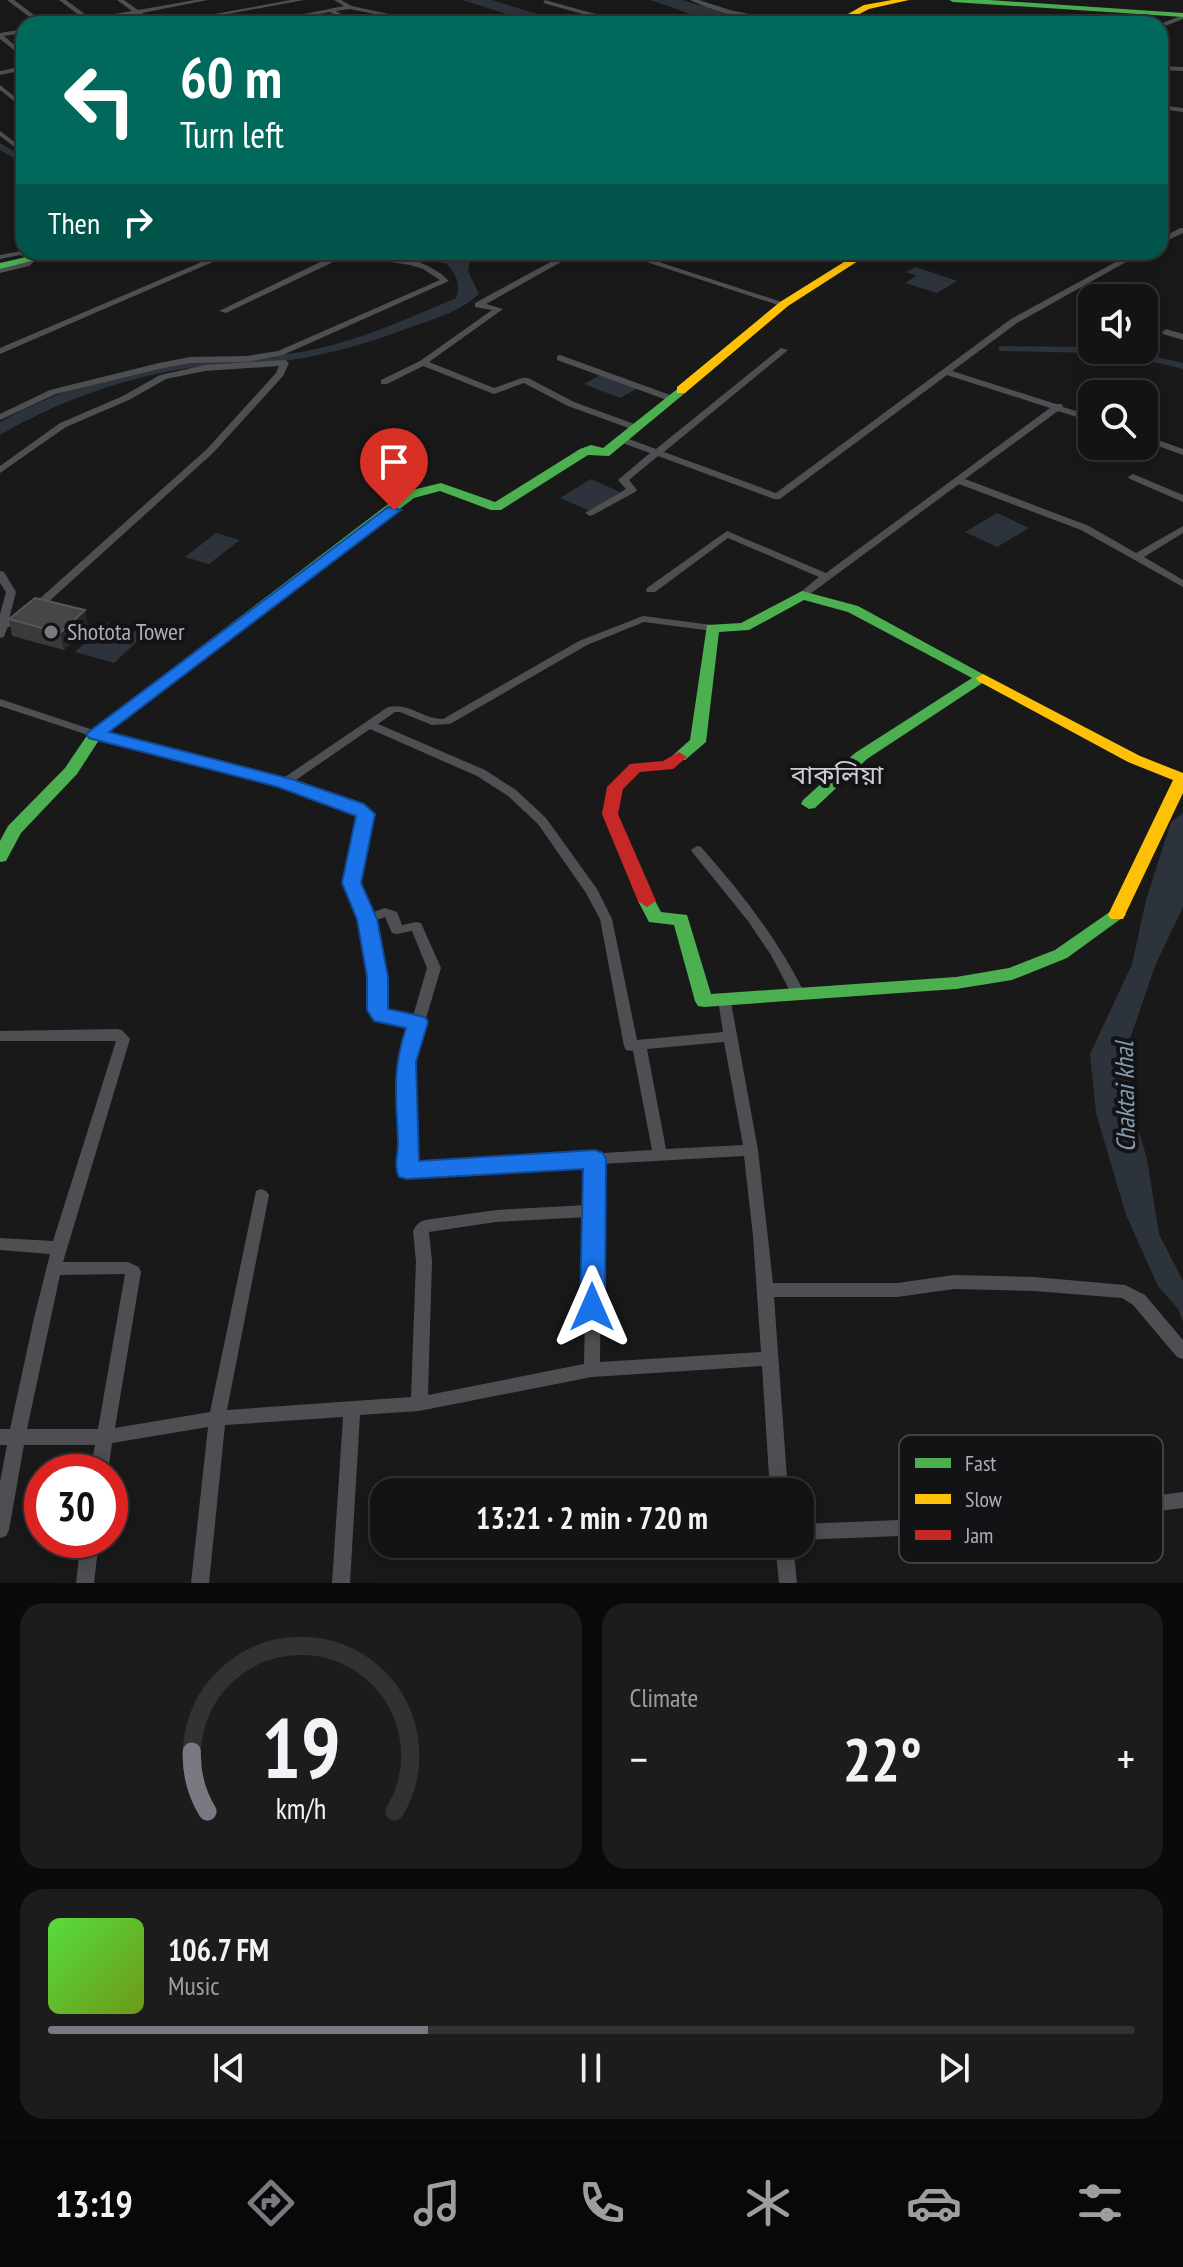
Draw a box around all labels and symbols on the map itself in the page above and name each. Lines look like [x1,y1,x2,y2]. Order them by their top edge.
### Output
pin [360,428,428,510]
place label: Shotota Tower [67,616,185,647]
marker: Shotota Tower [42,623,60,641]
district label: বাকলিয়া [790,758,884,791]
water label: Chaktai khal [1107,1039,1142,1153]
position arrow [550,1265,634,1349]
legend [899,1435,1163,1563]
text: Fast [965,1449,996,1477]
speed limit sign: 30 [24,1454,128,1558]
text: Slow [965,1485,1002,1513]
text: Jam [964,1521,993,1549]

